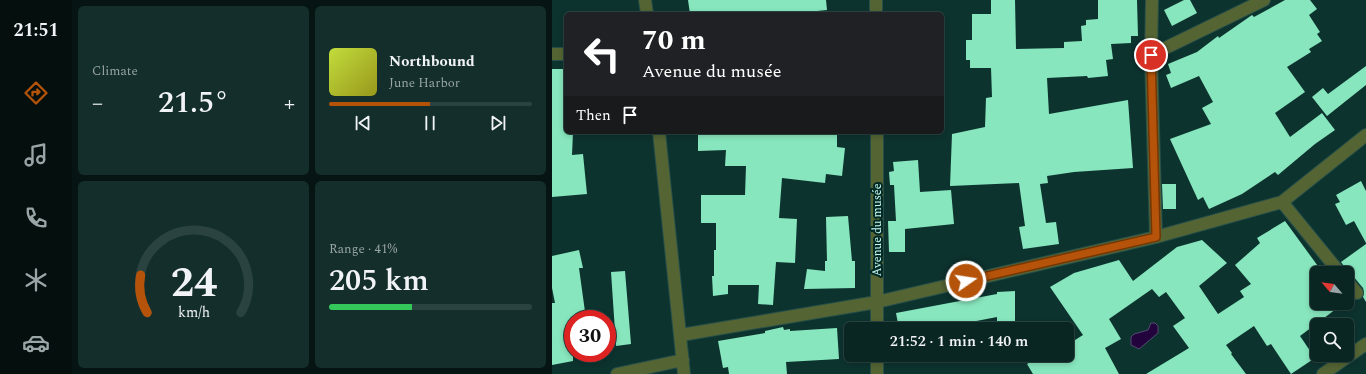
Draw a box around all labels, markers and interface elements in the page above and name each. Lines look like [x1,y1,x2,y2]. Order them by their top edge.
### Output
text: 21:51 [13,17,59,44]
text: 70 m [642,19,706,62]
icon: left [576,28,628,80]
pin [1134,38,1168,72]
icon: arrive [1140,44,1162,66]
text: Northbound [389,50,475,73]
text: Avenue du musée [642,58,781,85]
text: Climate [92,61,138,81]
text: June Harbor [389,73,460,93]
icon: directions [22,79,50,107]
text: 21.5° [158,80,229,126]
text: − [92,87,103,120]
text: + [284,87,295,120]
text: Then [576,104,611,127]
icon: arrive [619,104,641,126]
icon: previous [352,112,374,134]
icon: pause [419,112,441,134]
icon: next [487,112,509,134]
icon: music [22,141,50,169]
street label: Avenue du musée [868,183,887,276]
icon: phone [22,204,50,232]
text: Range · 41% [329,239,397,259]
text: 24 [170,251,217,314]
text: 205 km [329,258,429,304]
position arrow [945,260,987,302]
icon: climate [22,266,50,294]
north arrow [1310,266,1354,310]
map controls [1310,266,1354,362]
text: km/h [177,301,210,323]
speed limit sign: 30 [564,310,616,362]
button: search [1310,318,1354,362]
icon: car [22,329,50,357]
text: 21:52 · 1 min · 140 m [890,330,1028,353]

